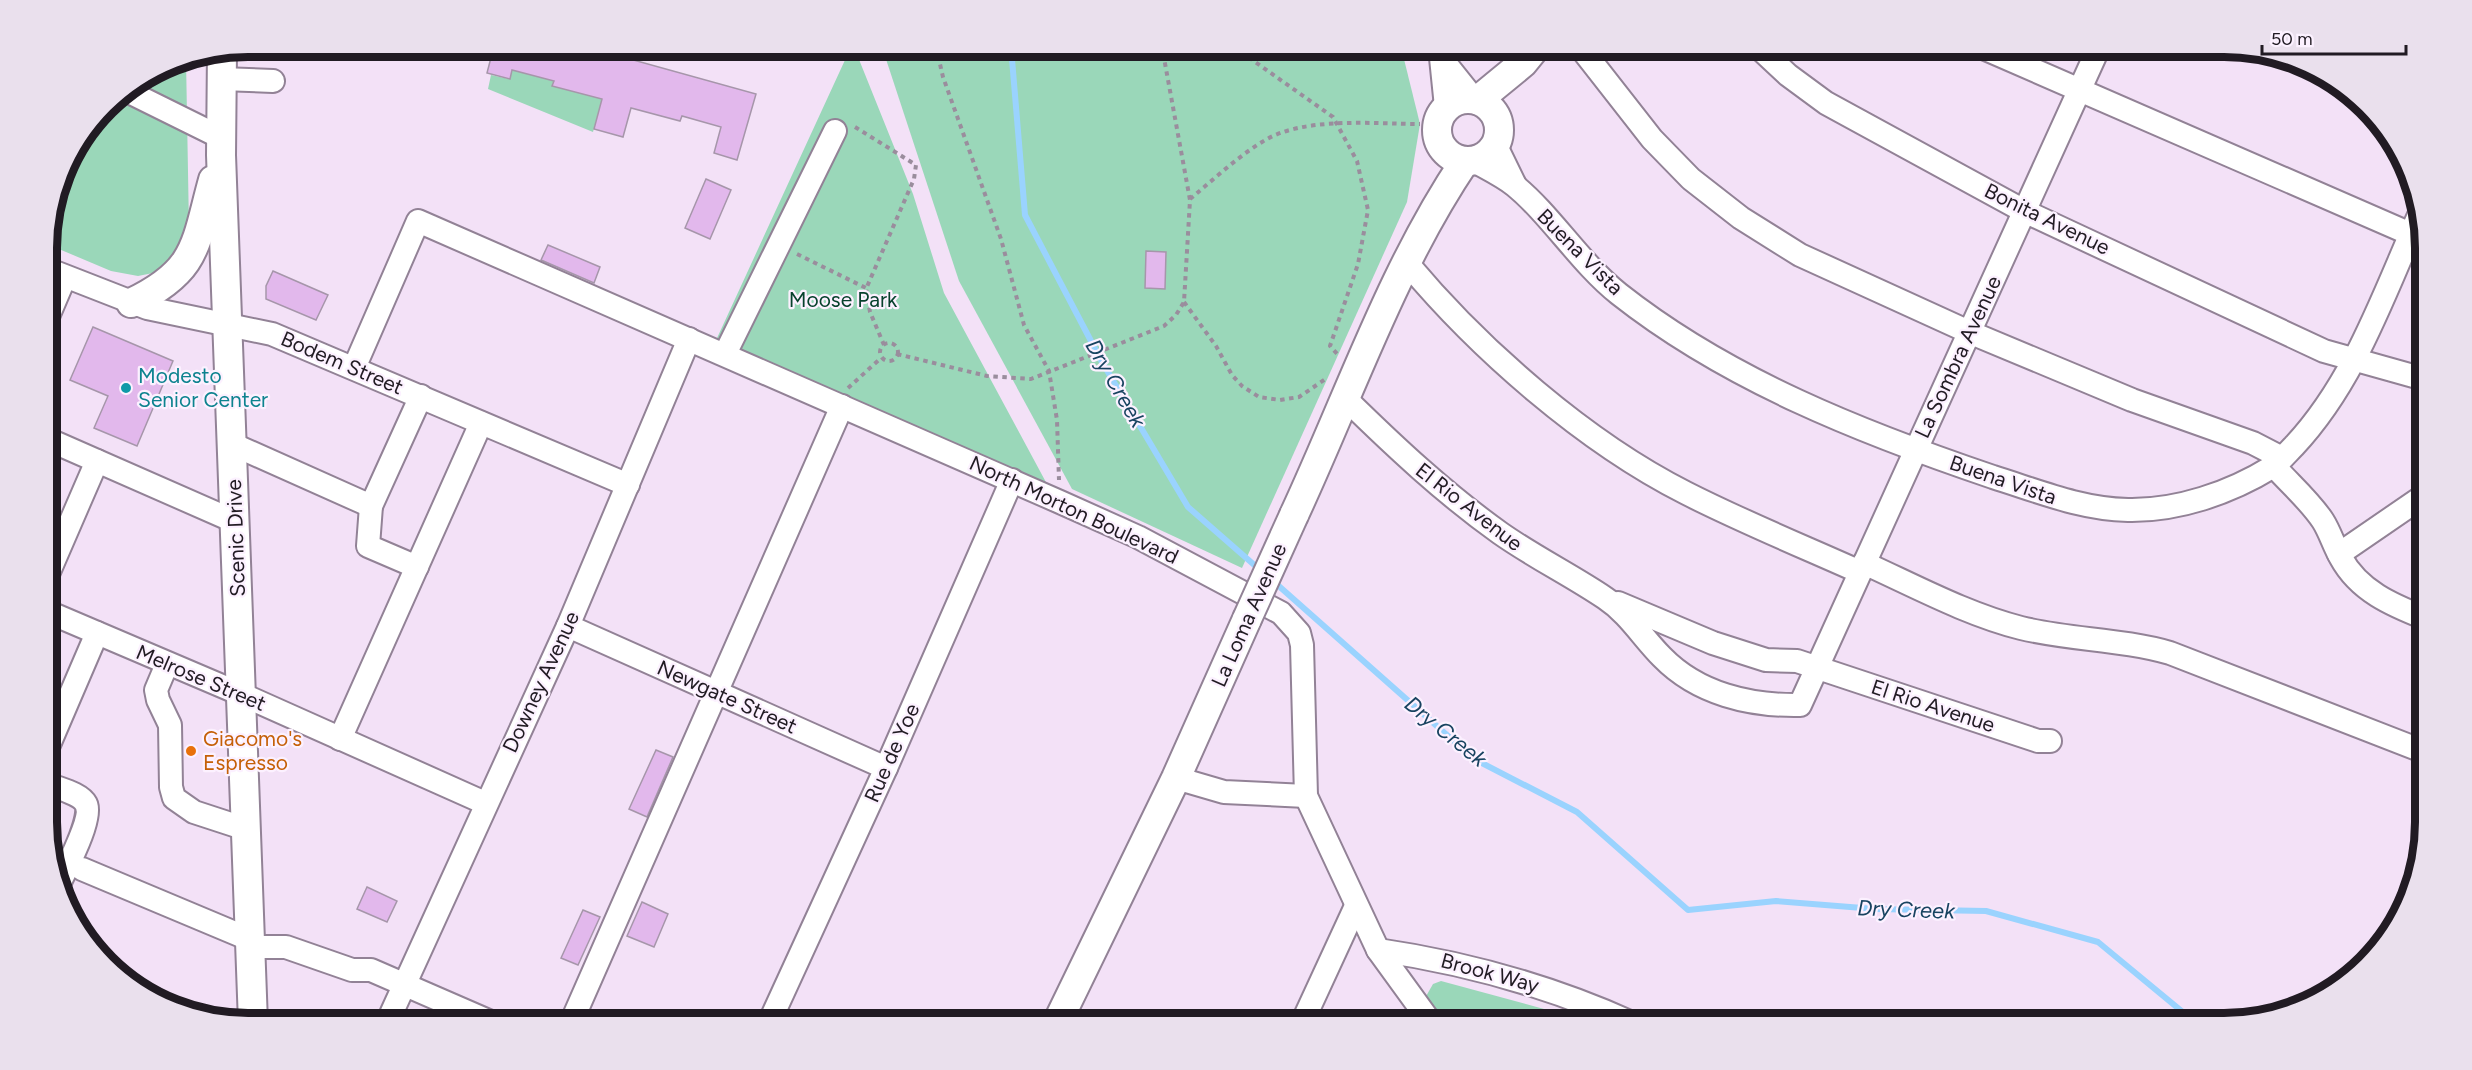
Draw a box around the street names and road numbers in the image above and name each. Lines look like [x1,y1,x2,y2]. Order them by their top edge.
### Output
street label: Bonita Avenue [1980,177,2114,260]
street label: Buena Vista [1532,203,1629,300]
street label: La Sombra Avenue [1909,272,2006,442]
street label: Bodem Street [277,326,407,400]
street label: North Morton Boulevard [966,450,1183,569]
street label: Buena Vista [1946,450,2060,509]
street label: El Rio Avenue [1411,457,1528,556]
street label: Scenic Drive [221,479,250,597]
street label: La Loma Avenue [1206,539,1291,691]
street label: Downey Avenue [497,607,584,756]
street label: Melrose Street [133,639,270,716]
street label: Newgate Street [654,655,801,738]
street label: El Rio Avenue [1868,674,1998,737]
street label: Rue de Yoe [859,700,924,806]
street label: Brook Way [1438,947,1542,998]

